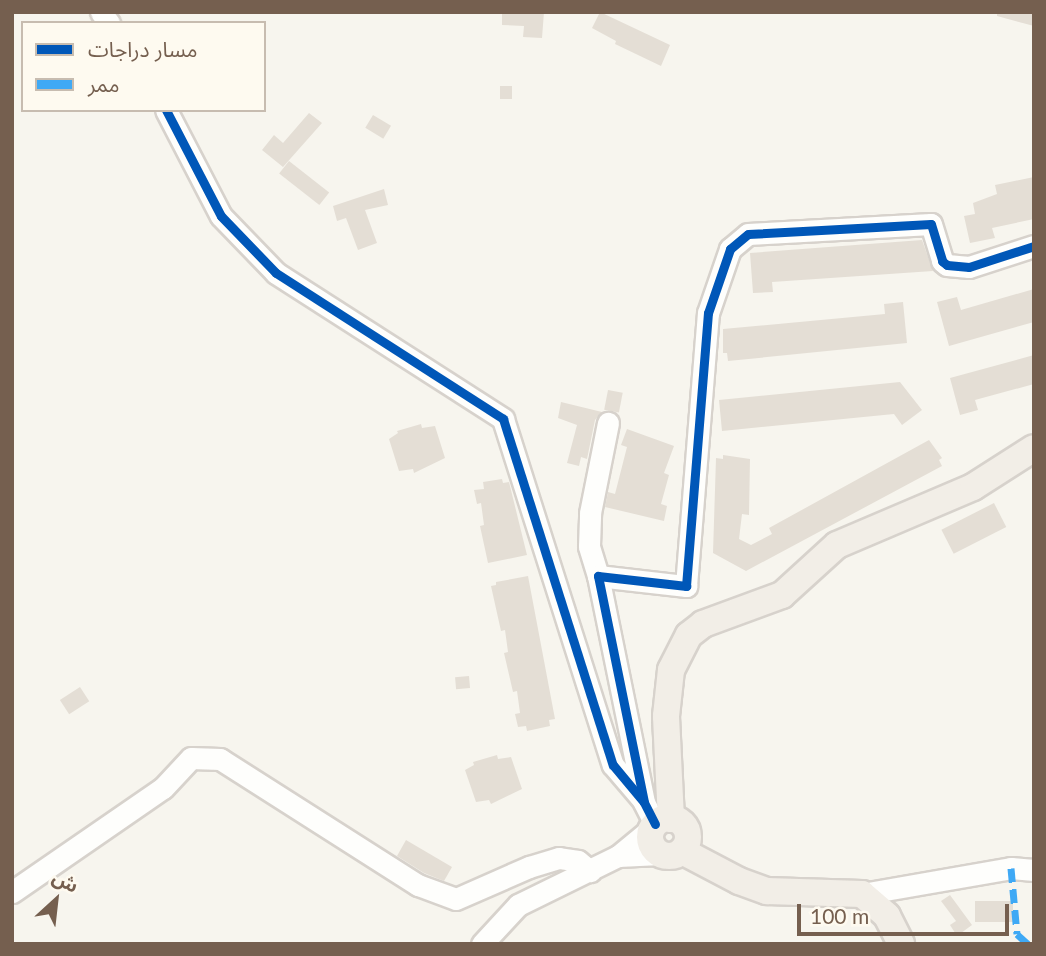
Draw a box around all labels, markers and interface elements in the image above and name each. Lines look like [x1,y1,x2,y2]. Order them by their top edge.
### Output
legend [21,21,266,112]
text: مسار دراجات [88,36,198,61]
text: ممر [88,71,119,96]
north arrow [21,865,91,935]
text: ش [49,865,83,897]
scale bar [801,890,1013,934]
text: 100 m [810,903,869,928]

